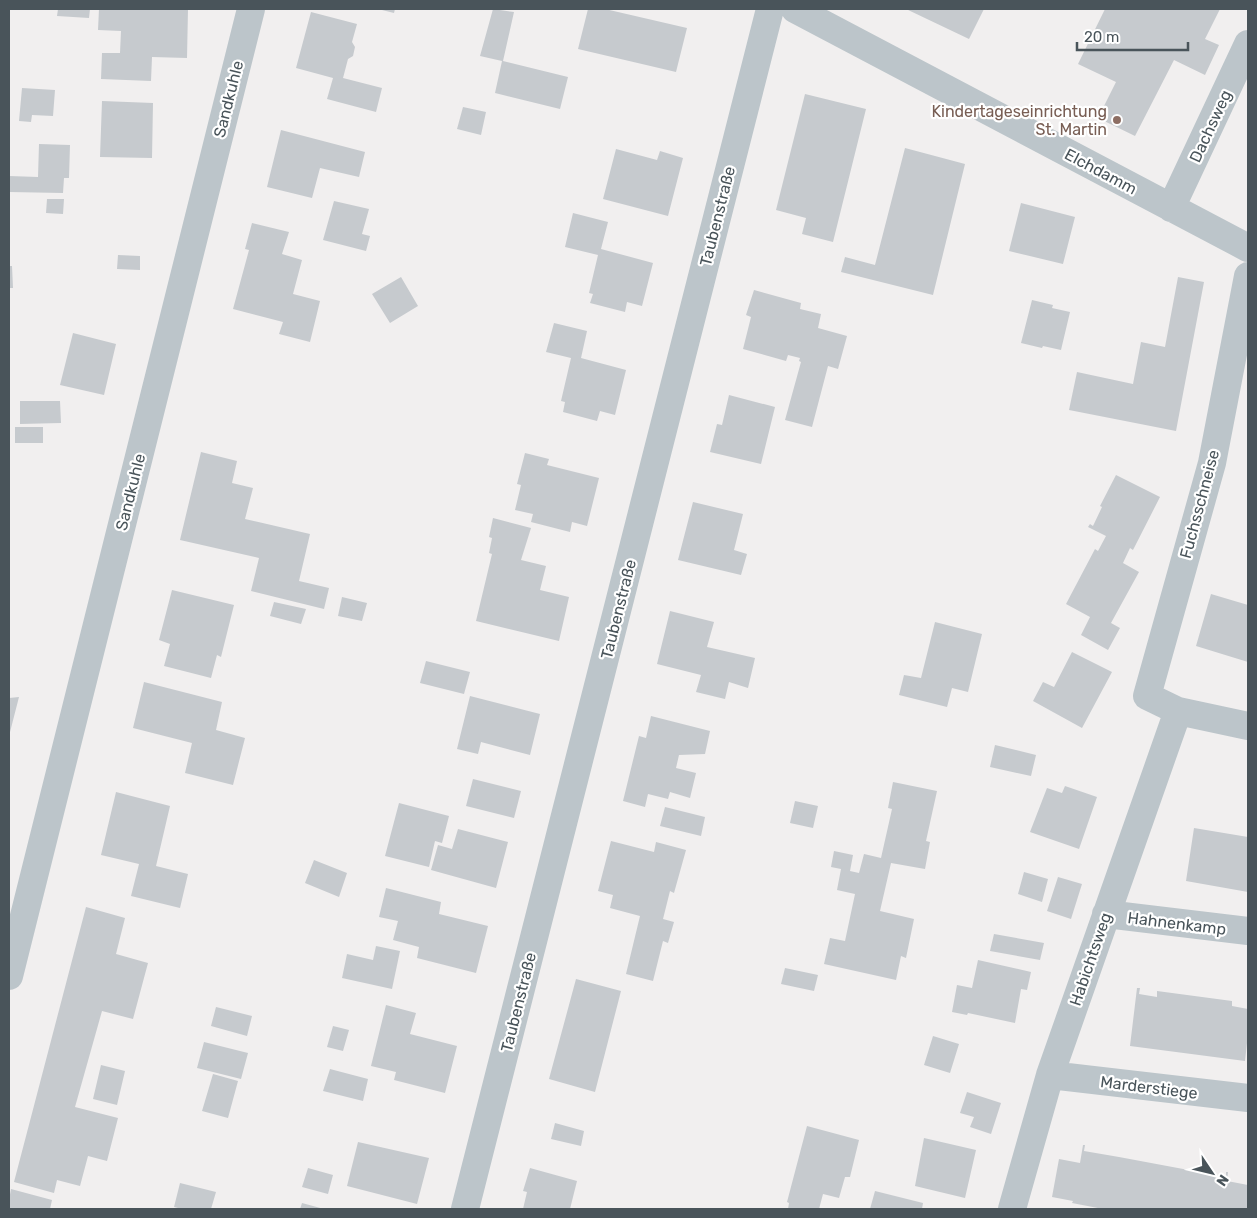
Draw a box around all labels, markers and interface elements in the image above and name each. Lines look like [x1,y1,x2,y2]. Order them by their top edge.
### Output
scale bar [1077,20,1188,52]
text: 20 m [1084,28,1119,46]
street label: Sandkuhle [210,59,247,139]
street label: Dachsweg [1185,87,1235,165]
place label: Kindertageseinrichtung St. Martin [931,102,1107,139]
marker: Kindertageseinrichtung St. Martin [1111,114,1123,126]
street label: Elchdamm [1061,145,1140,198]
street label: Taubenstraße [696,164,739,268]
street label: Fuchsschneise [1176,448,1223,561]
street label: Sandkuhle [112,452,149,532]
street label: Taubenstraße [597,557,640,661]
street label: Hahnenkamp [1127,908,1227,939]
street label: Habichtsweg [1066,910,1115,1008]
street label: Taubenstraße [497,950,540,1054]
street label: Marderstiege [1099,1072,1199,1103]
north arrow [1187,1148,1237,1198]
text: N [1212,1171,1232,1189]

